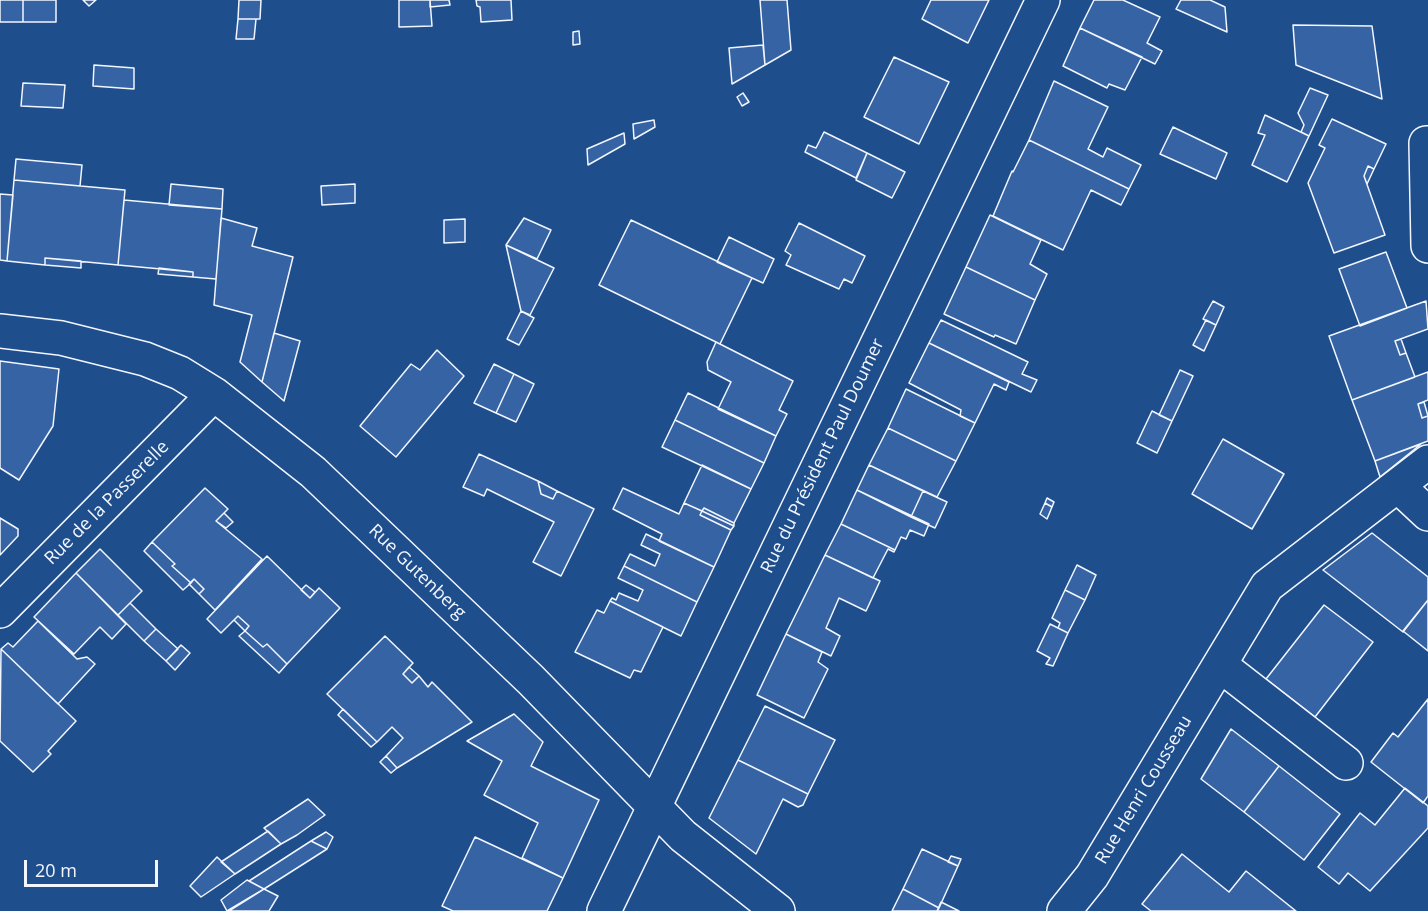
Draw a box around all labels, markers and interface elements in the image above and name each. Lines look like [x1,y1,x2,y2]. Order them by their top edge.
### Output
street label: Rue du Président Paul Doumer [757,335,889,577]
street label: Rue de la Passerelle [40,436,174,570]
street label: Rue Gutenberg [364,520,470,624]
street label: Rue Henri Cousseau [1091,712,1197,868]
scale bar [27,848,160,886]
text: 20 m [35,858,77,882]

